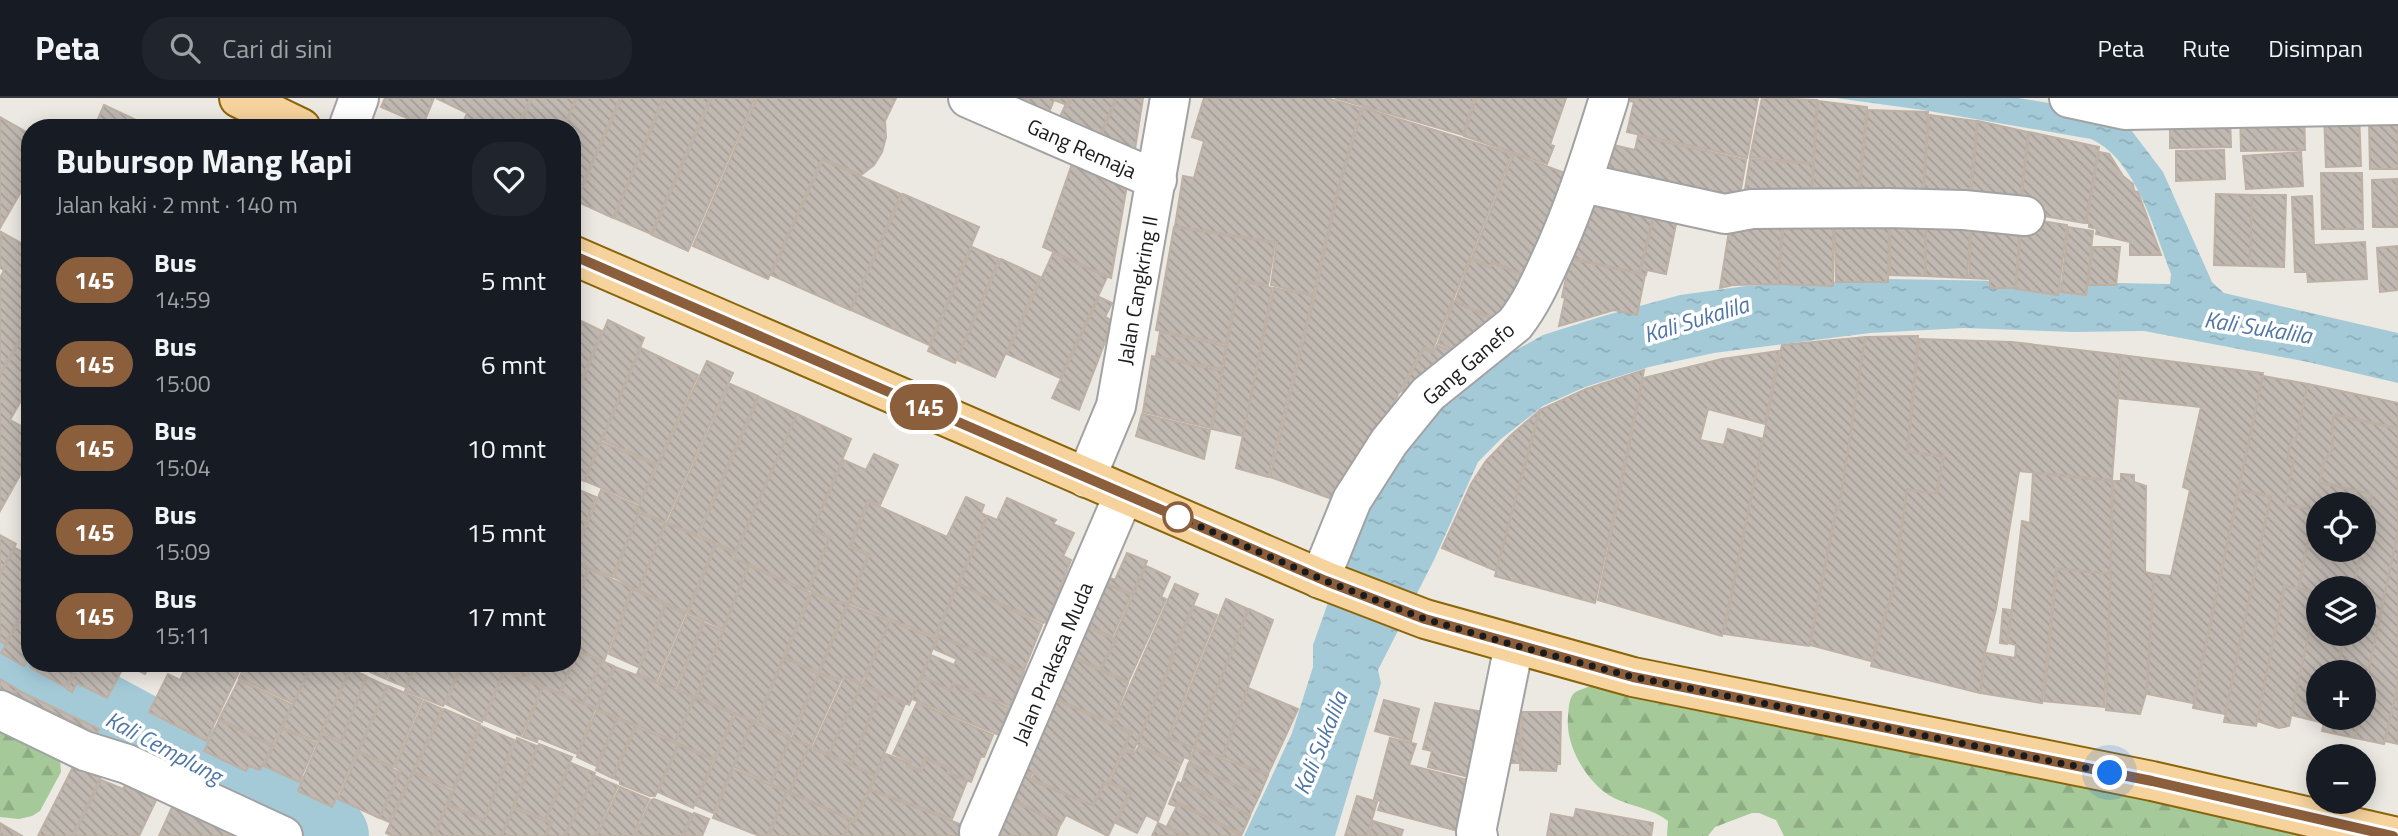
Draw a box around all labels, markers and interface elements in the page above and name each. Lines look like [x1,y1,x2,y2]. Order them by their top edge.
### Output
search box [142,17,632,80]
text: Peta [35,23,100,73]
icon: search [166,29,204,67]
text: Cari di sini [222,29,332,68]
text: Peta [2098,30,2144,66]
text: Rute [2182,30,2230,66]
text: Disimpan [2268,30,2363,66]
street label: Gang Remaja [1022,110,1142,187]
text: Bubursop Mang Kapi [56,136,352,186]
button: heart [472,142,546,216]
text: Jalan kaki · 2 mnt · 140 m [56,187,298,222]
street label: Jalan Cangkring II [1108,213,1166,367]
text: Bus [154,243,196,282]
text: 5 mnt [481,261,546,300]
text: 145 [74,262,115,298]
text: 14:59 [154,282,211,317]
water label: Kali Sukalila [1639,286,1754,352]
water label: Kali Sukalila [2202,301,2316,353]
street label: Gang Ganefo [1415,314,1521,412]
text: Bus [154,327,196,366]
text: 6 mnt [481,345,546,384]
text: 145 [74,346,115,382]
text: 15:00 [154,366,211,401]
line badge: 145 [884,384,964,430]
text: 145 [904,389,944,425]
text: Bus [154,411,196,450]
text: 10 mnt [466,429,546,468]
text: 145 [74,430,115,466]
text: 15:04 [154,450,211,485]
map controls [2306,492,2376,814]
button: locate [2306,492,2376,562]
text: Bus [154,495,196,534]
unlabelled marker [1163,502,1193,532]
text: 15 mnt [466,513,546,552]
text: 145 [74,514,115,550]
text: 15:09 [154,534,211,569]
street label: Jalan Prakasa Muda [1003,576,1101,749]
button: layers [2306,576,2376,646]
text: Bus [154,579,196,618]
text: 17 mnt [466,597,546,636]
text: 145 [74,598,115,634]
text: 15:11 [154,618,211,653]
button: + [2306,660,2376,730]
water label: Kali Sukalila [1283,685,1357,800]
water label: Kali Cemplung [99,702,231,793]
button: − [2306,744,2376,814]
your location [2092,755,2127,790]

